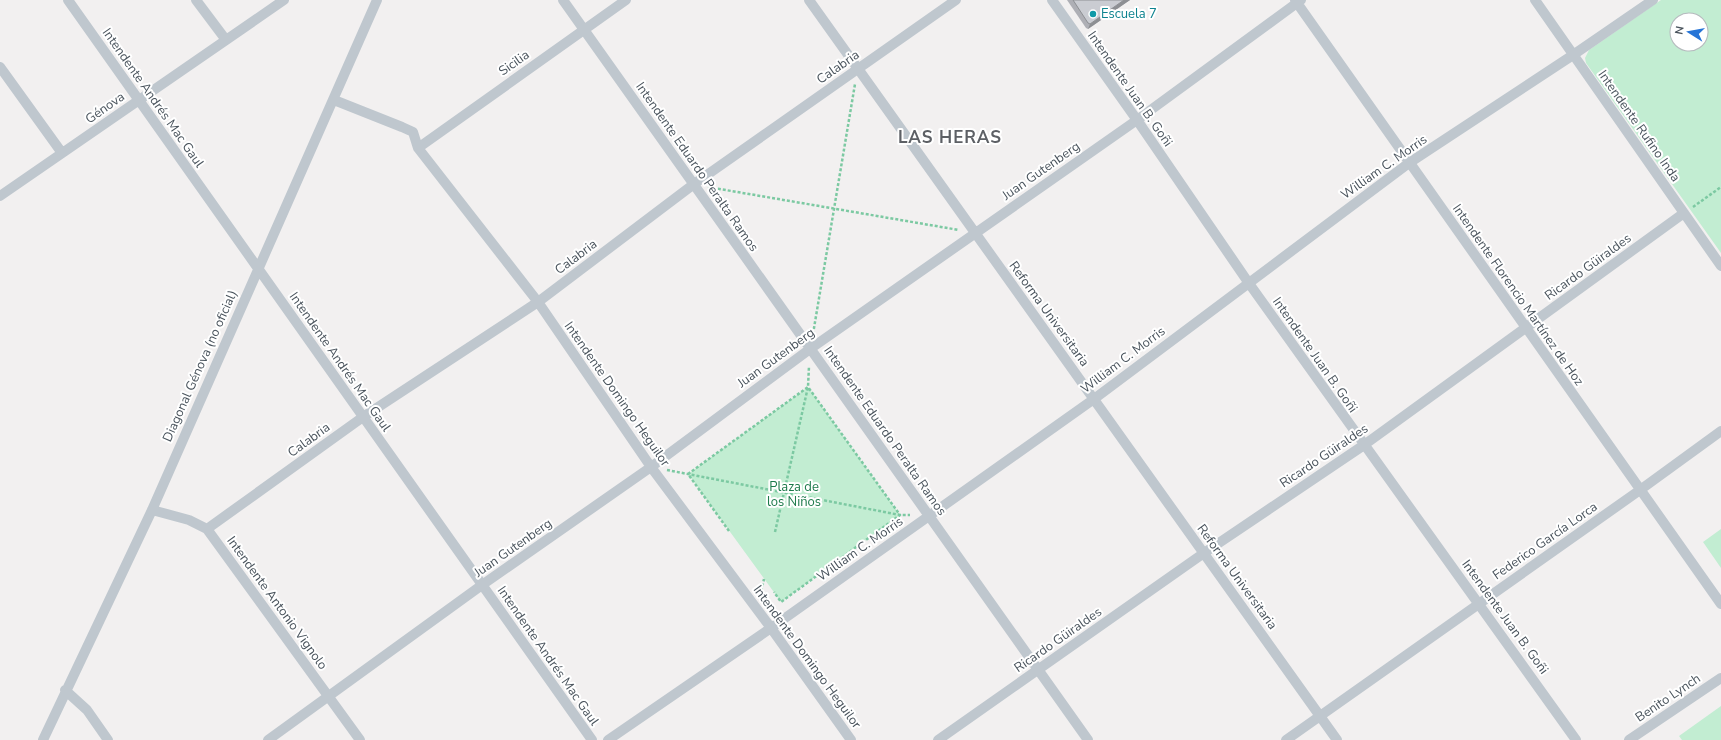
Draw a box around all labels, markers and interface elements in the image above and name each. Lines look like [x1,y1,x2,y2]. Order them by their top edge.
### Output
place label: Escuela 7 [1101,5,1157,23]
marker: Escuela 7 [1088,9,1098,19]
north arrow [1669,12,1709,52]
street label: Intendente Andrés Mac Gaul [98,25,208,171]
text: N [1672,25,1688,36]
street label: Intendente Juan B. Goñi [1083,28,1177,150]
street label: Sicilia [495,46,533,80]
street label: Calabria [813,46,863,88]
street label: Intendente Rufino Inda [1594,67,1684,185]
street label: Intendente Eduardo Peralta Ramos [631,79,763,255]
street label: Génova [82,88,128,128]
district label: LAS HERAS [898,126,1002,149]
street label: William C. Morris [1337,131,1431,203]
street label: Juan Gutenberg [998,137,1084,205]
street label: Intendente Florencio Martínez de Hoz [1448,201,1588,389]
street label: Ricardo Güiraldes [1541,229,1635,305]
street label: Calabria [551,235,601,279]
street label: Reforma Universitaria [1005,258,1093,370]
street label: Diagonal Génova (no oficial) [158,287,242,445]
street label: Intendente Andrés Mac Gaul [285,289,395,435]
street label: Intendente Juan B. Goñi [1268,294,1362,416]
street label: Intendente Domingo Heguilor [560,318,674,470]
street label: William C. Morris [1077,322,1169,398]
street label: Juan Gutenberg [733,324,818,393]
street label: Intendente Eduardo Peralta Ramos [819,343,951,519]
street label: Calabria [284,419,334,461]
street label: Ricardo Güiraldes [1276,420,1372,492]
park label: Plaza de los Niños [767,478,821,511]
street label: Federico García Lorca [1489,498,1601,584]
street label: William C. Morris [813,513,907,585]
street label: Juan Gutenberg [470,514,556,582]
street label: Reforma Universitaria [1193,521,1281,633]
street label: Intendente Antonio Vignolo [222,533,332,673]
street label: Intendente Juan B. Goñi [1457,556,1553,678]
street label: Intendente Domingo Heguilor [749,582,865,733]
street label: Intendente Andrés Mac Gaul [493,583,603,729]
street label: Ricardo Güiraldes [1011,603,1105,677]
street label: Benito Lynch [1632,670,1704,726]

